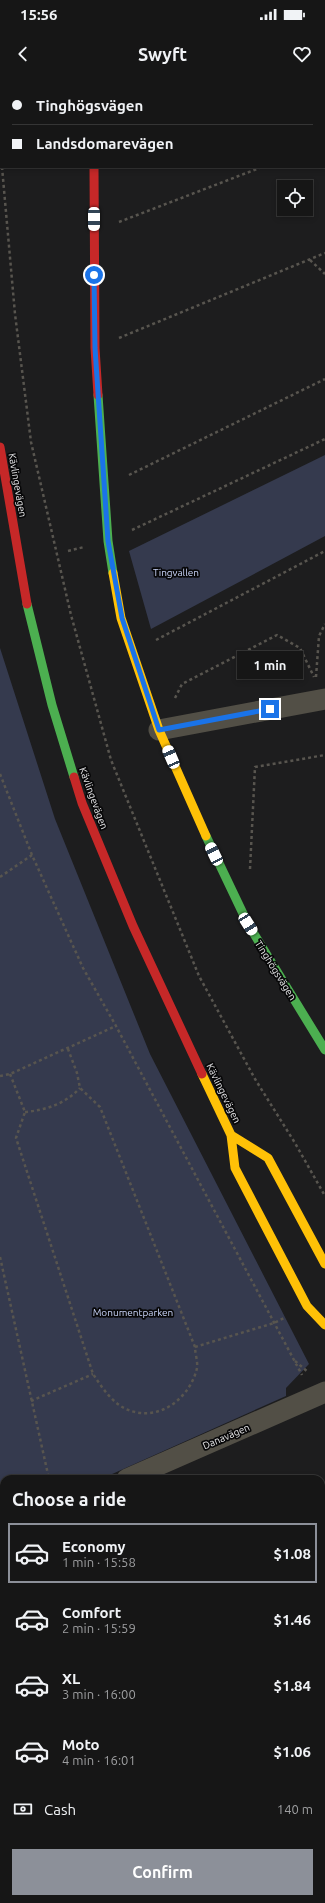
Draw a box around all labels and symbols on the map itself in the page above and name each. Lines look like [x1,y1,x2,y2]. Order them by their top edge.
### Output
car [88,207,100,231]
route start [85,266,103,284]
street label: Kävlingevägen [6,452,29,518]
park label: Tingvallen [153,567,199,578]
callout: 1 min [237,651,303,679]
route end [261,700,279,718]
car [161,744,181,770]
street label: Kävlingevägen [77,766,110,831]
car [203,841,225,867]
car [237,911,259,937]
street label: Tinghögsvägen [253,938,298,1002]
street label: Kävlingevägen [204,1062,243,1125]
park label: Monumentparken [93,1307,173,1318]
street label: Danavägen [201,1422,251,1451]

